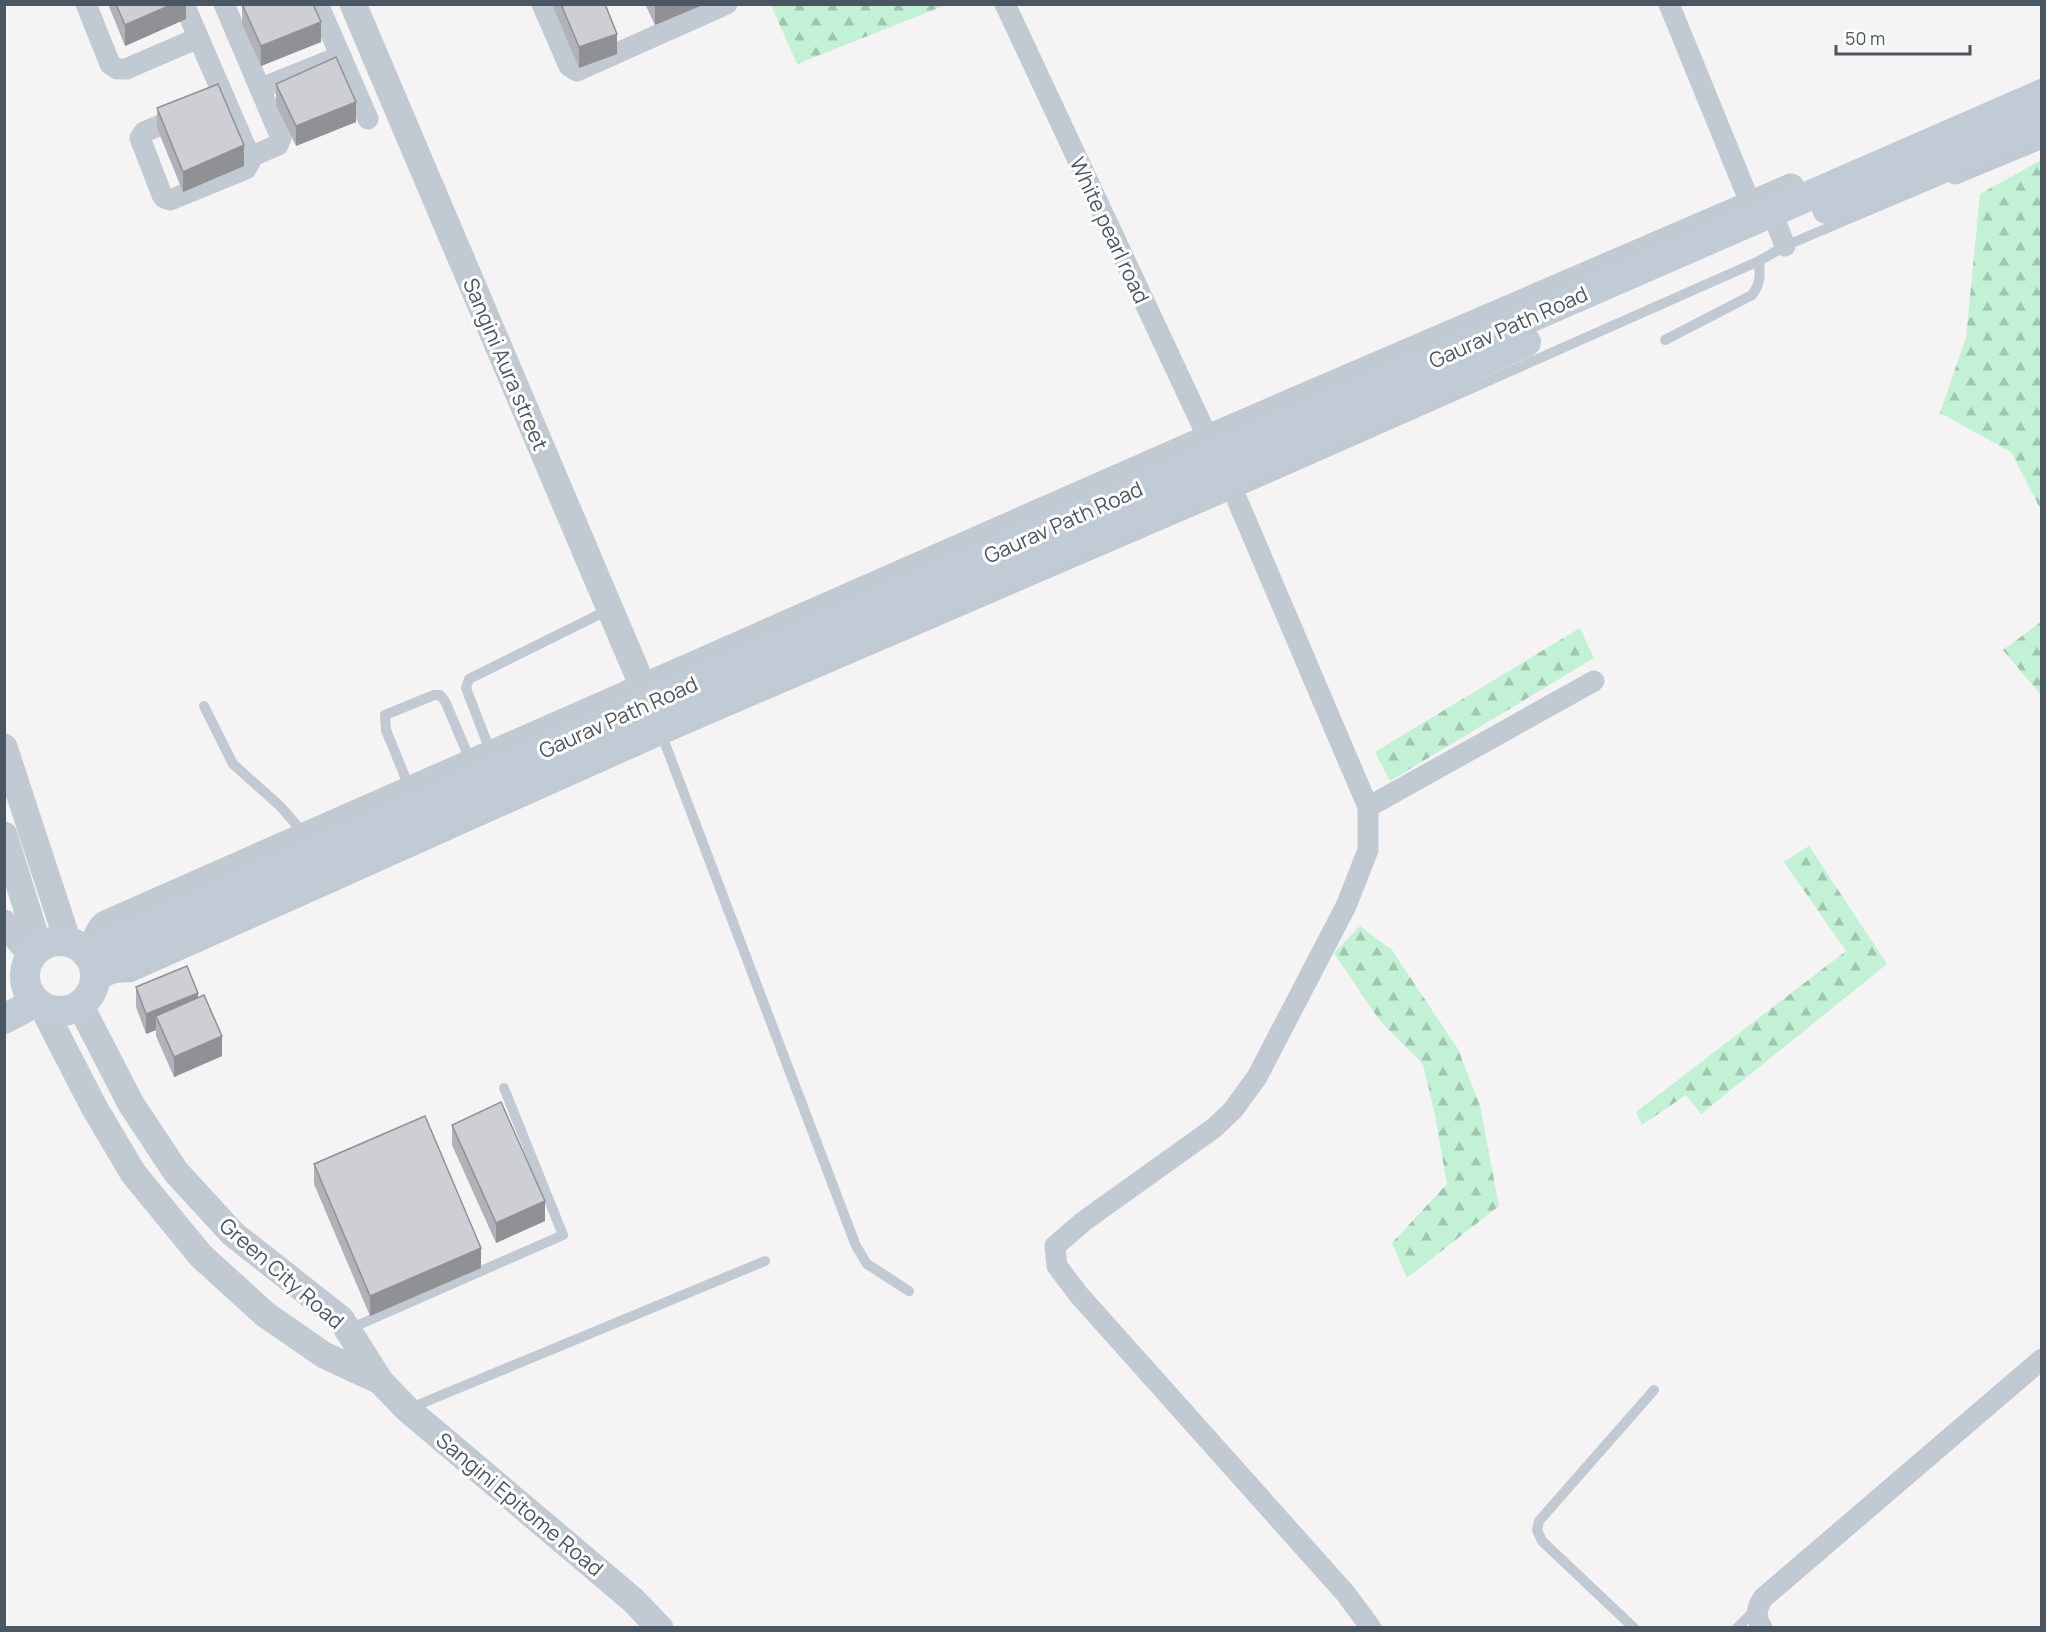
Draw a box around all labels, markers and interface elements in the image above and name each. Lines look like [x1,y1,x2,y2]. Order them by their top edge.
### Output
scale bar [1836,18,1970,56]
text: 50 m [1845,26,1885,50]
street label: White pearl road [1064,152,1156,308]
street label: Sangini Aura street [457,274,555,454]
street label: Gaurav Path Road [1424,279,1592,375]
street label: Gaurav Path Road [979,474,1147,570]
street label: Gaurav Path Road [534,669,702,765]
street label: Green City Road [214,1211,350,1335]
street label: Sangini Epitome Road [431,1426,609,1582]

